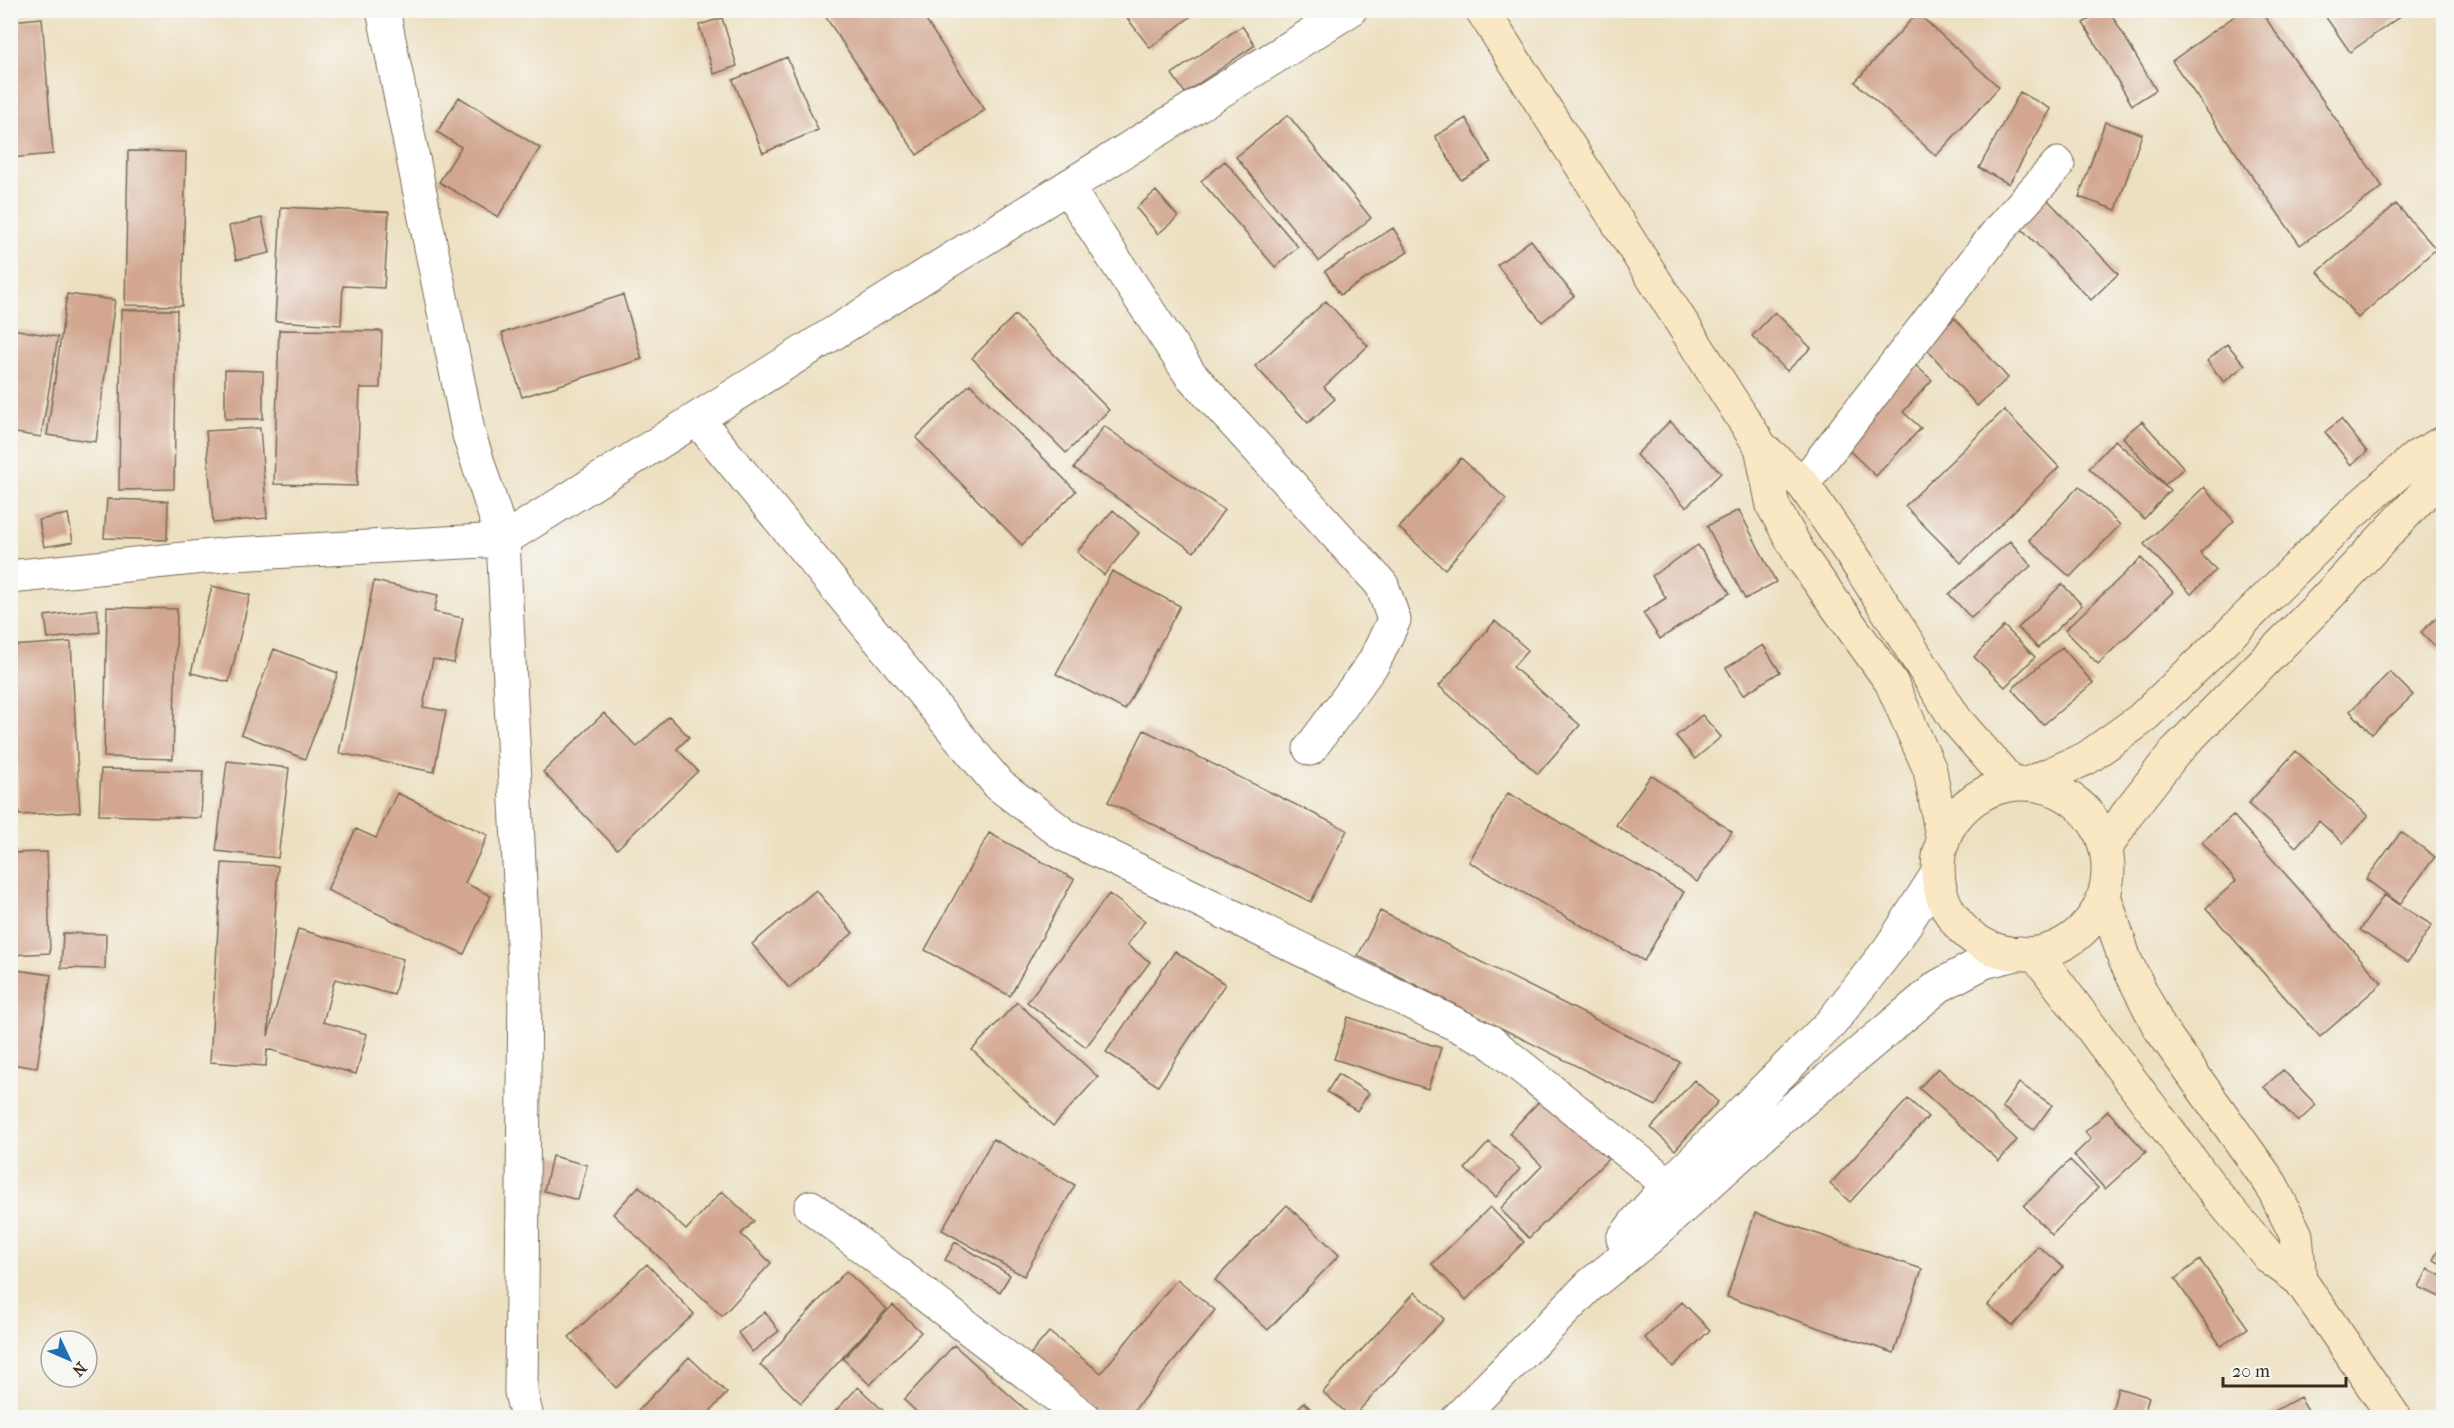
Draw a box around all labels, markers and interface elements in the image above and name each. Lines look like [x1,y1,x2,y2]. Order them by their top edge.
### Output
north arrow [39,1329,99,1389]
scale bar [2223,1350,2346,1388]
text: N [68,1358,90,1381]
text: 20 m [2232,1361,2270,1382]

